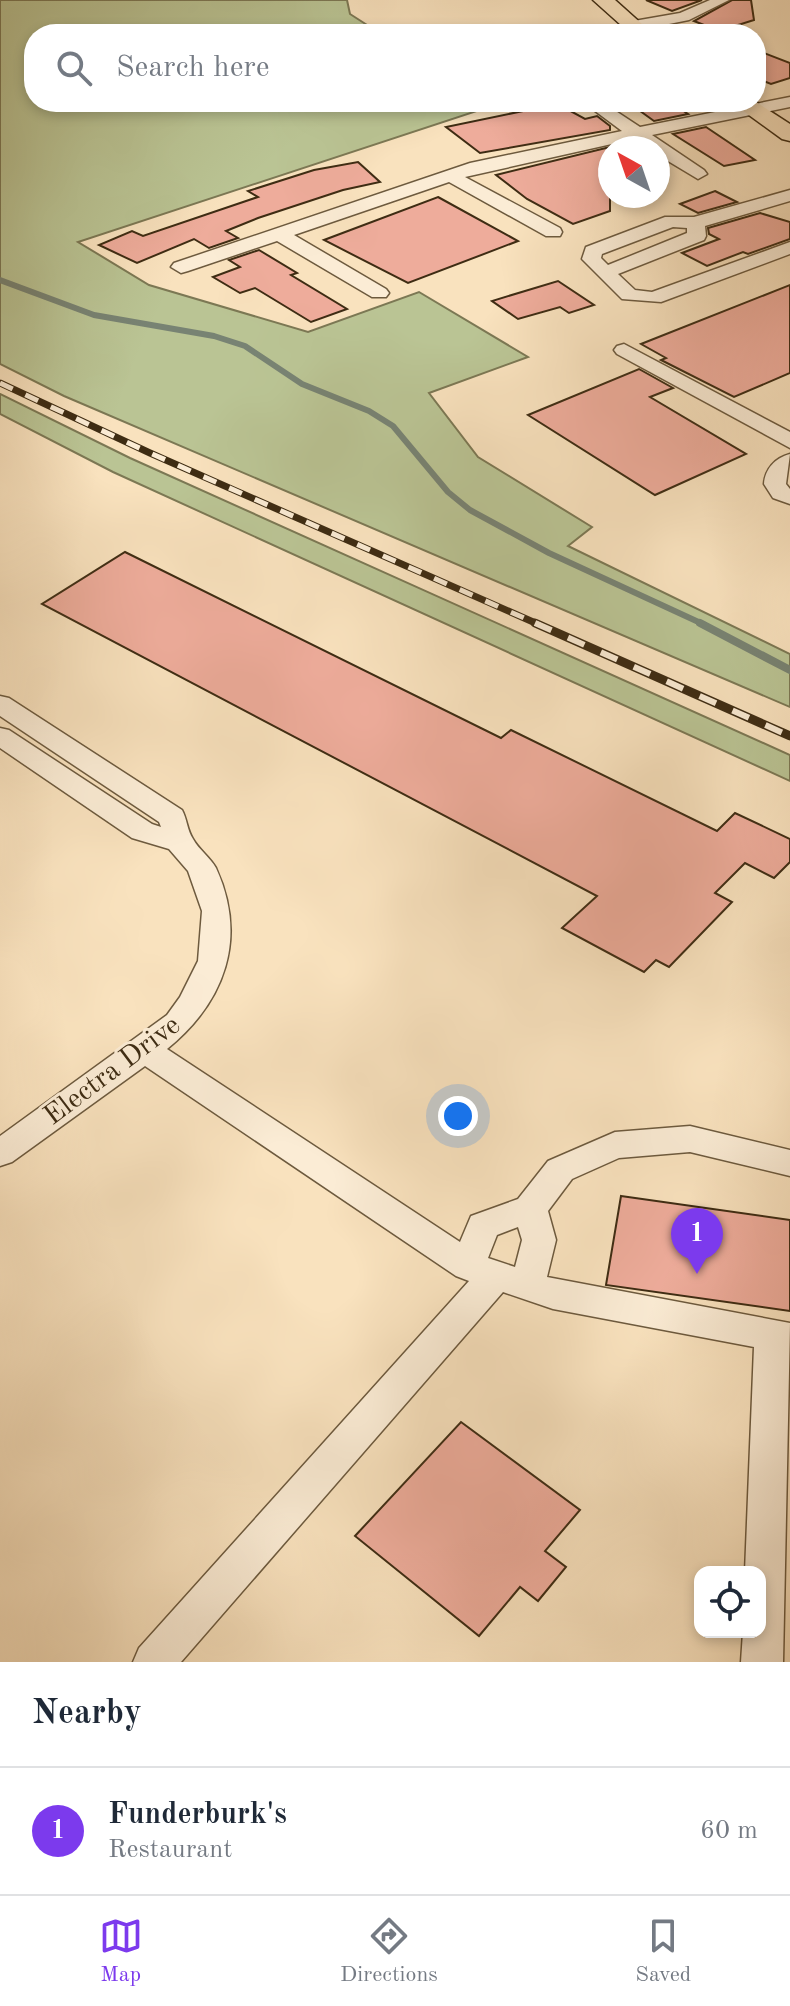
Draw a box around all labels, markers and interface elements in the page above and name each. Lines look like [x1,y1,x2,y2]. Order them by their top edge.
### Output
search box [24,24,766,112]
icon: search [52,46,96,90]
text: Search here [116,53,270,83]
north arrow [598,136,670,208]
street label: Electra Drive [40,1011,186,1131]
your location [438,1096,478,1136]
pin: 1 [671,1208,723,1274]
map controls [694,1566,766,1638]
button: locate [694,1566,766,1638]
text: Nearby [32,1697,142,1731]
text: Funderburk's [108,1800,287,1830]
text: 1 [50,1818,66,1844]
text: 60 m [700,1818,758,1844]
text: Restaurant [108,1837,232,1863]
tab: Map [99,1914,143,1989]
tab: Directions [340,1914,438,1989]
tab: Saved [635,1914,691,1989]

